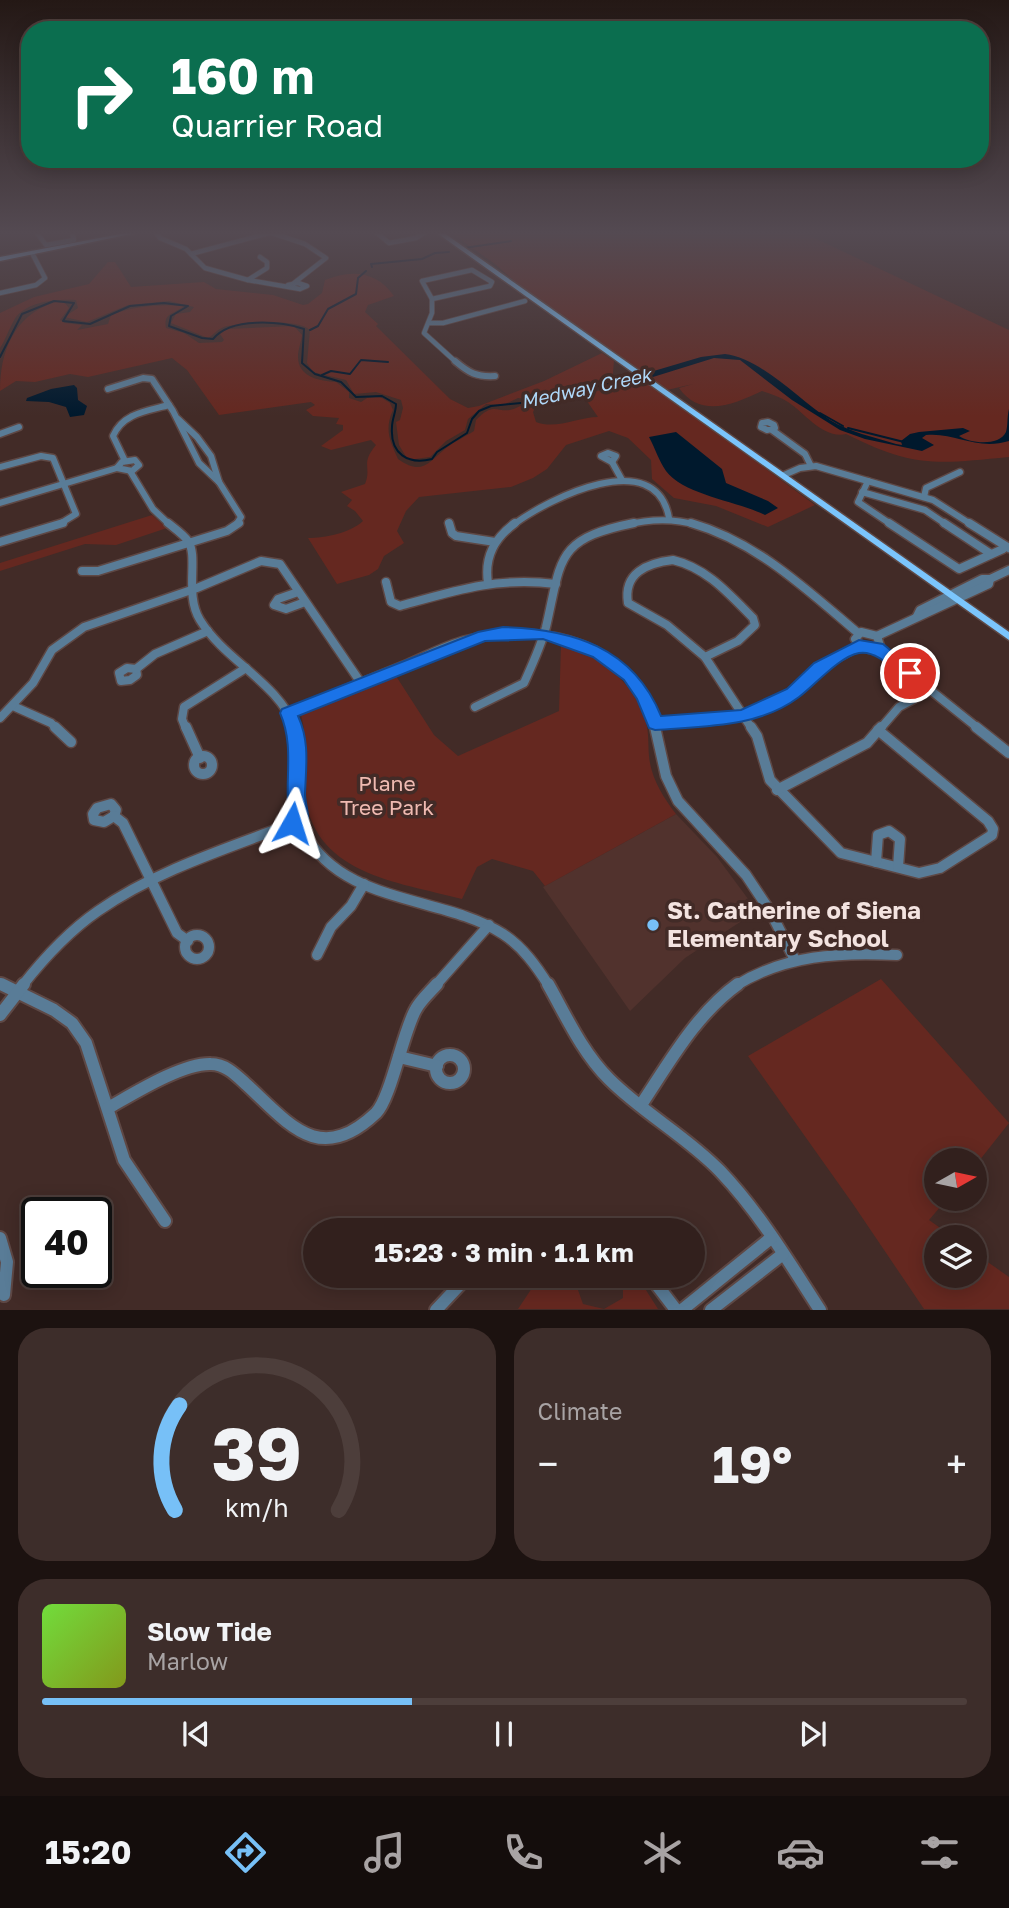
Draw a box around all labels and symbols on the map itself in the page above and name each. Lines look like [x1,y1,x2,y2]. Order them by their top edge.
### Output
water label: Medway Creek [519,362,655,413]
pin [880,643,940,703]
park label: Plane Tree Park [340,770,434,820]
position arrow [255,786,329,860]
place label: St. Catherine of Siena Elementary School [667,895,921,952]
marker: St. Catherine of Siena Elementary School [645,917,661,933]
north arrow [924,1148,987,1211]
speed limit sign: 40 [21,1197,112,1288]

